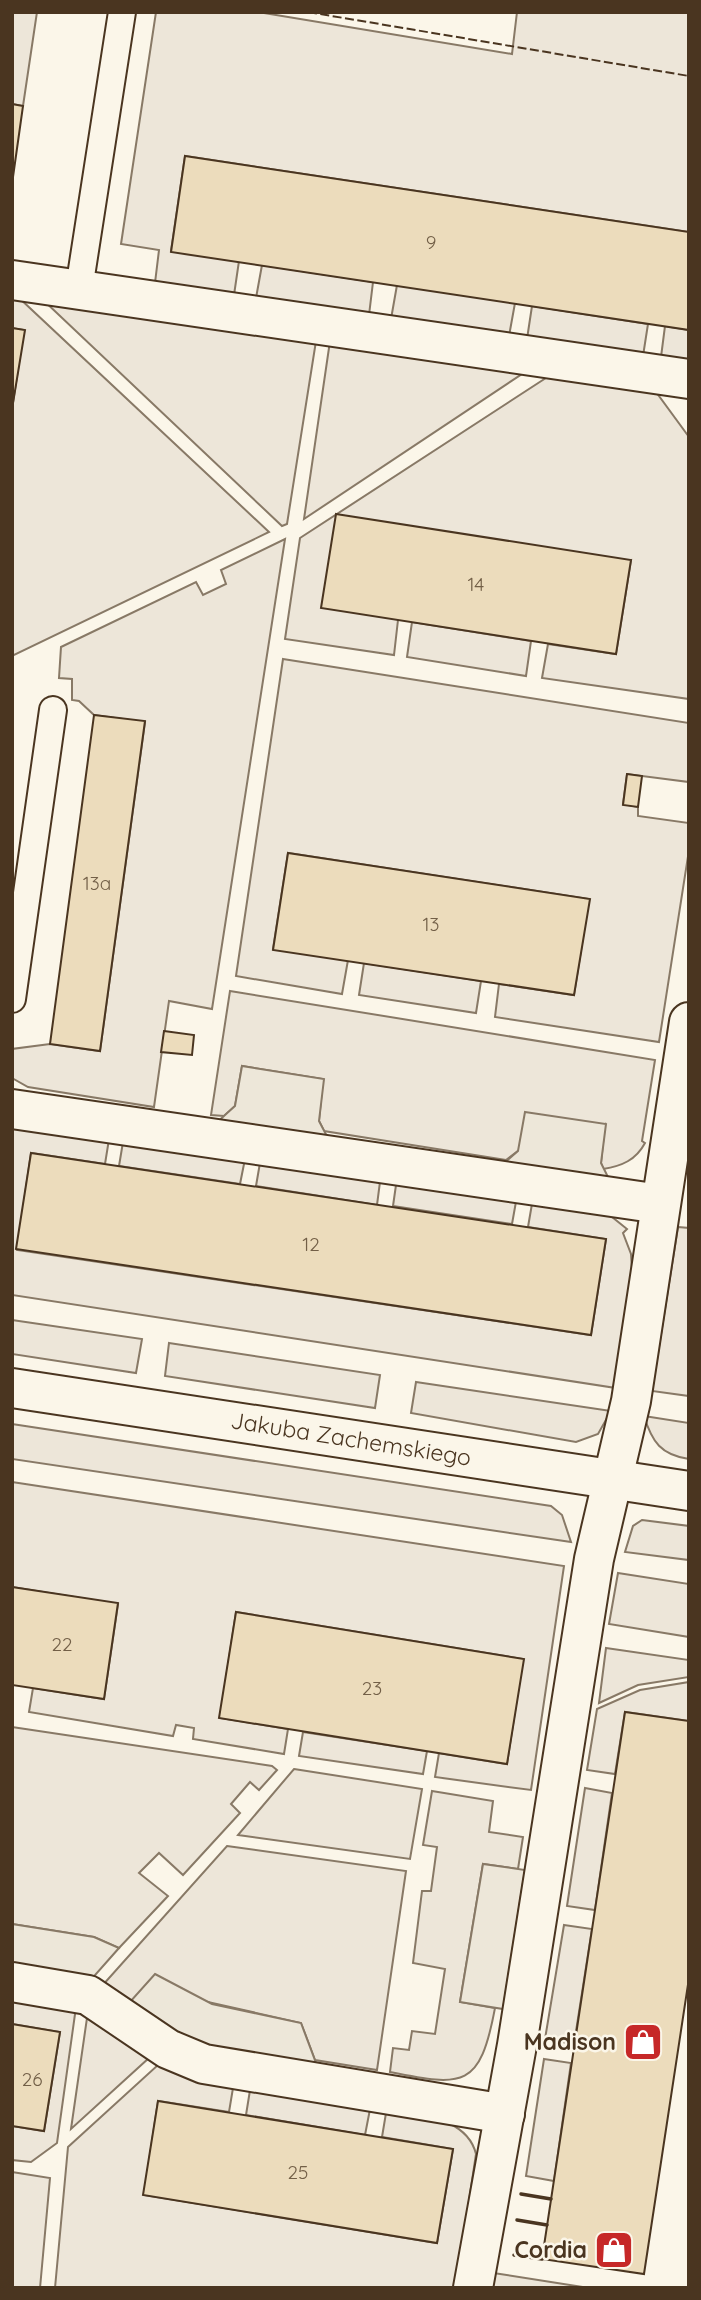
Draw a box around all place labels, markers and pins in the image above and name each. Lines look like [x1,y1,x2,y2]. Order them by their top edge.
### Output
shop icon: Madison [622,2021,664,2063]
place label: Madison [524,2027,616,2056]
shop icon: Cordia [593,2229,635,2271]
place label: Cordia [514,2235,587,2264]

